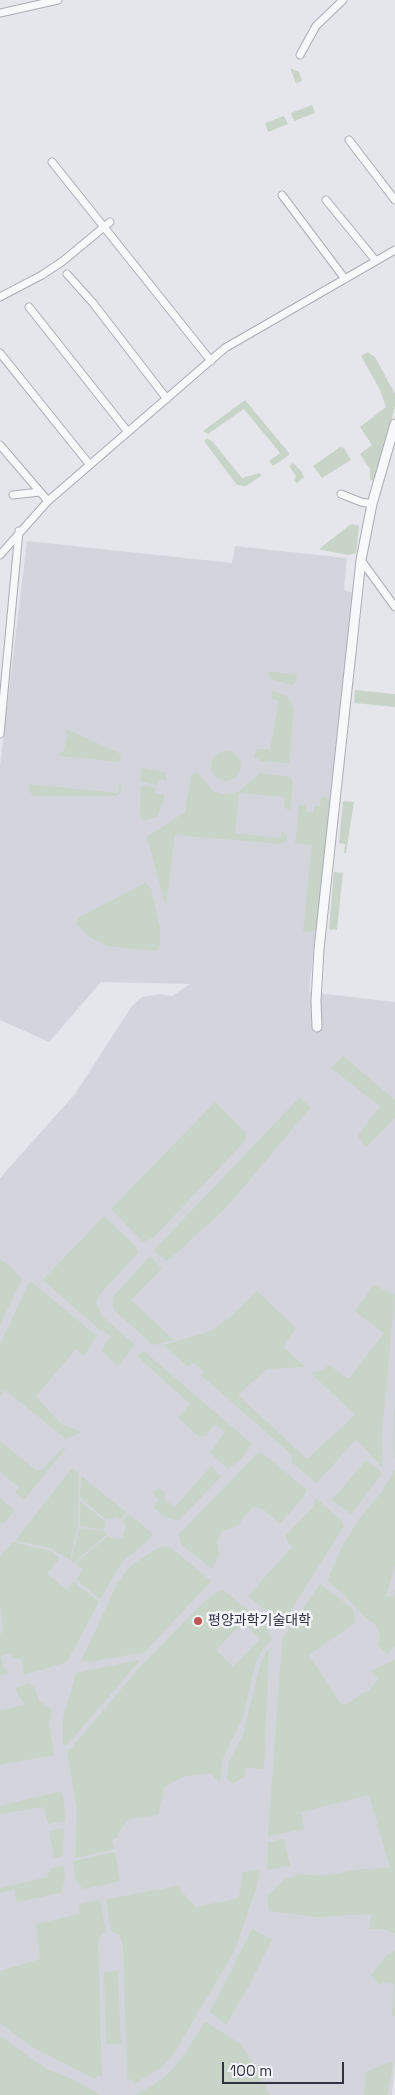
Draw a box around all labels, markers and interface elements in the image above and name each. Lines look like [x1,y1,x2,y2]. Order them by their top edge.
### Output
place label: 평양과학기술대학 [208,1613,311,1629]
marker: 평양과학기술대학 [192,1615,204,1627]
scale bar [225,2052,348,2084]
text: 100 m [230,2061,272,2080]

